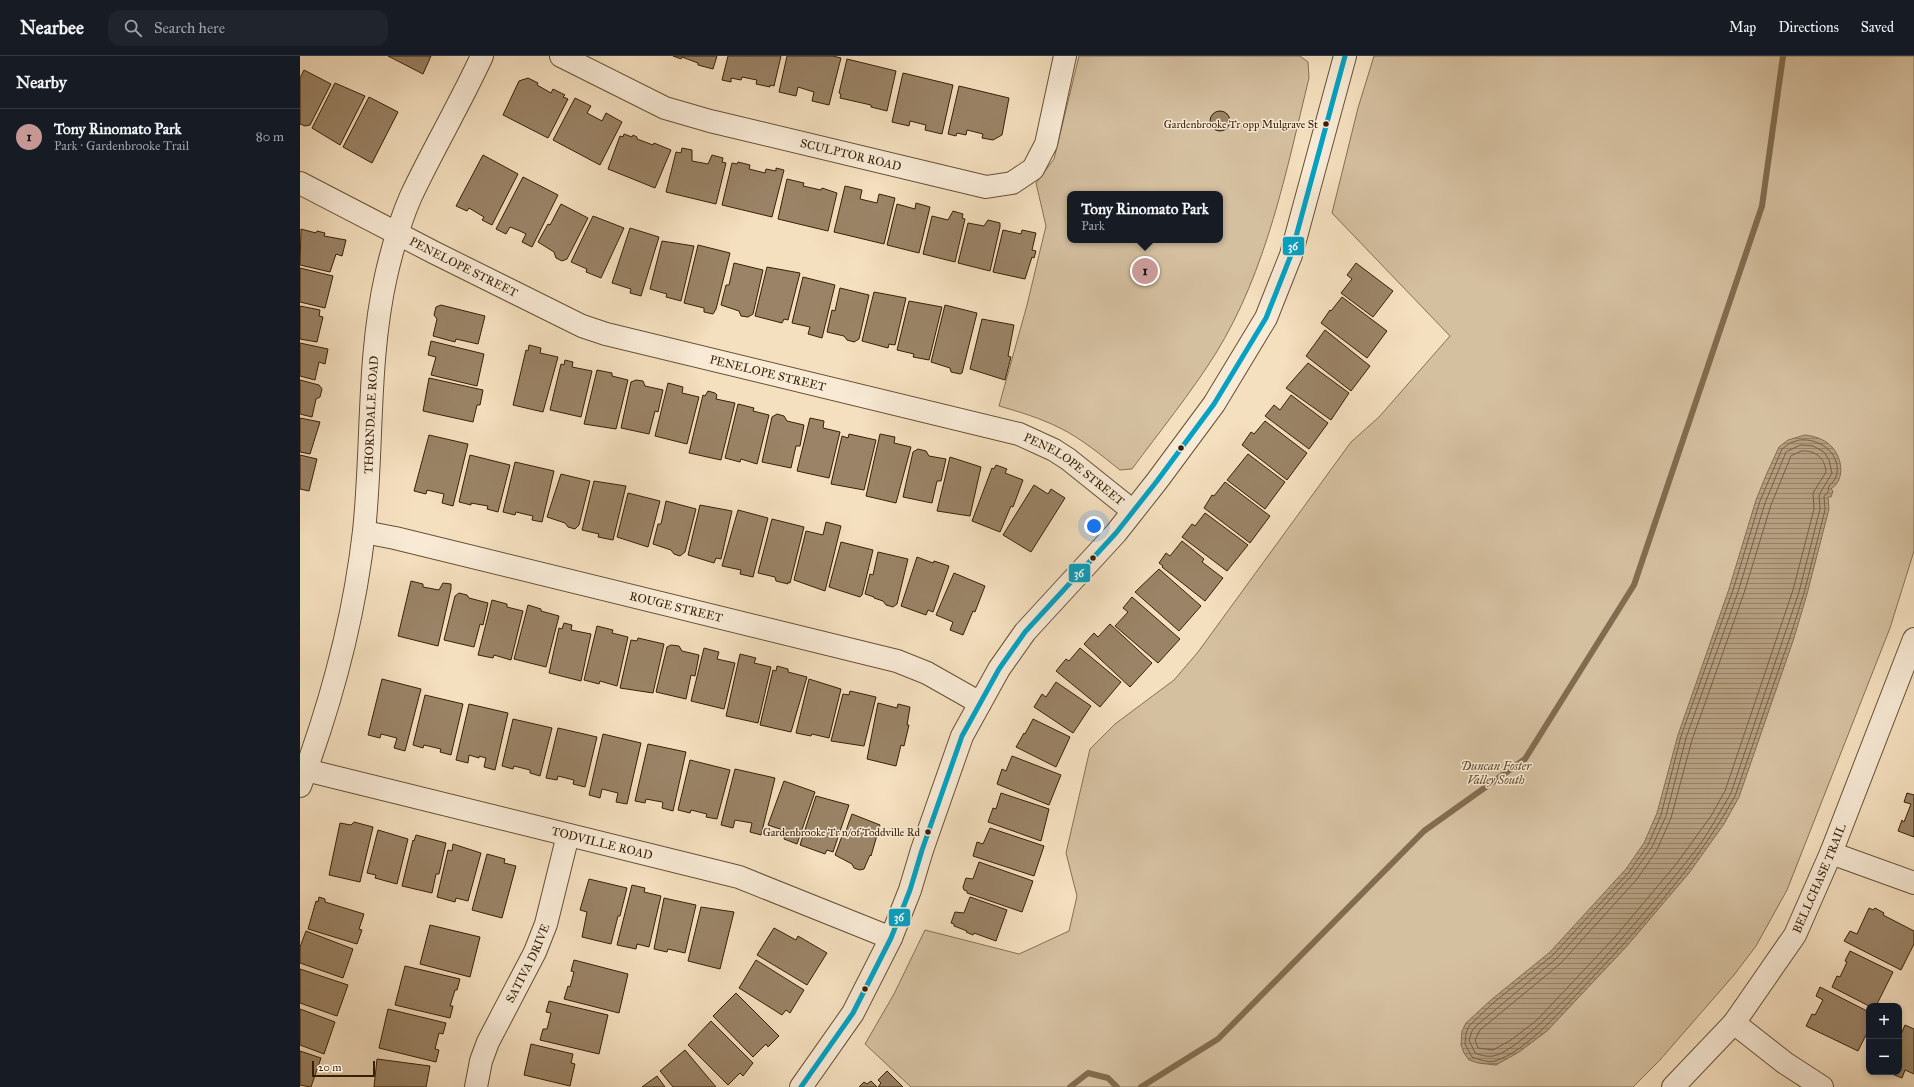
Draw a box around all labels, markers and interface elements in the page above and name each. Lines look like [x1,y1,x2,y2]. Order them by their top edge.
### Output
search box [108,10,388,46]
text: Nearbee [20,16,84,39]
icon: search [122,17,144,39]
text: Search here [154,19,225,37]
text: Map [1729,19,1756,36]
text: Directions [1778,19,1839,36]
text: Saved [1861,19,1894,36]
text: Nearby [16,72,67,93]
place label: Gardenbrooke Tr opp Mulgrave St [1164,118,1318,131]
marker: Gardenbrooke Tr opp Mulgrave St [1321,119,1331,129]
text: Tony Rinomato Park [54,120,182,138]
text: 1 [26,129,32,145]
text: 80 m [256,129,284,145]
street label: SCULPTOR ROAD [799,136,903,174]
text: Park · Gardenbrooke Trail [54,138,189,154]
popup [1067,191,1223,243]
text: Tony Rinomato Park [1081,200,1209,218]
text: Park [1081,218,1105,234]
street label: PENELOPE STREET [407,234,520,300]
line badge: 36 [1282,236,1305,256]
text: 36 [1288,240,1299,254]
pin: 1 [1132,256,1158,286]
street label: PENELOPE STREET [708,352,827,394]
street label: THORNDALE ROAD [361,355,381,474]
street label: PENELOPE STREET [1021,430,1127,508]
unlabelled marker [1176,443,1186,453]
your location [1084,516,1104,536]
unlabelled marker [1088,553,1098,563]
line badge: 36 [1068,563,1091,583]
text: 36 [1074,567,1085,581]
street label: ROUGE STREET [628,589,724,625]
park label: Duncan Foster Valley South [1461,759,1532,787]
street label: BELLCHASE TRAIL [1790,822,1849,935]
street label: TODVILLE ROAD [550,824,654,862]
place label: Gardenbrooke Tr n/of Toddville Rd [763,826,920,839]
marker: Gardenbrooke Tr n/of Toddville Rd [923,827,933,837]
line badge: 36 [888,908,911,927]
text: 36 [894,911,905,925]
street label: SATIVA DRIVE [503,921,553,1005]
unlabelled marker [860,984,870,994]
map controls [1866,1003,1902,1075]
button: + [1866,1003,1902,1039]
button: − [1866,1039,1902,1075]
scale bar [312,1059,375,1078]
text: 20 m [318,1061,341,1074]

